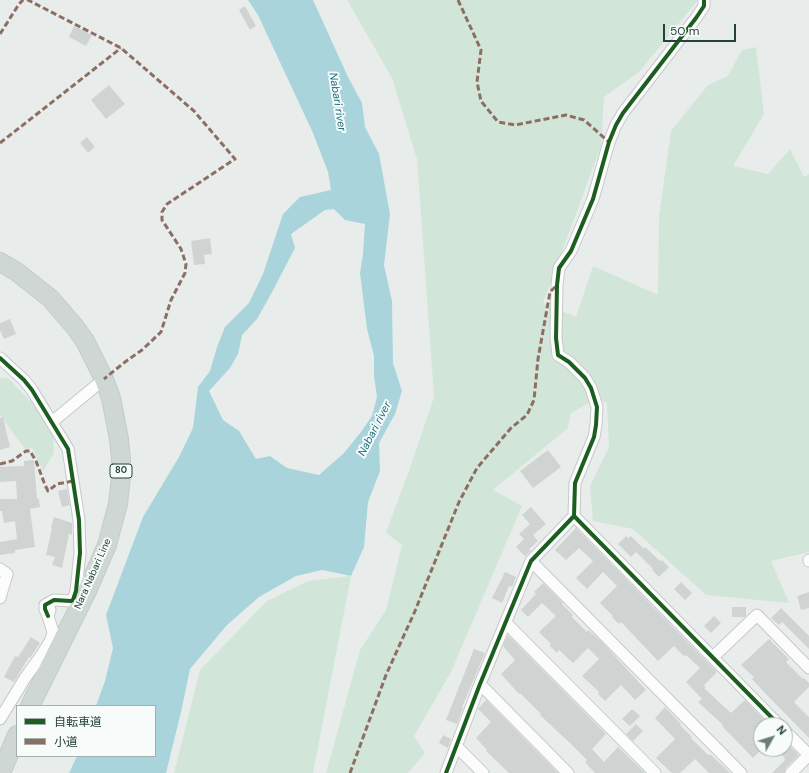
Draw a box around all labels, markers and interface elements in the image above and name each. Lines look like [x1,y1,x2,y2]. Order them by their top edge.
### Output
scale bar [665,16,738,42]
text: 50 m [670,23,699,39]
water label: Nabari river [326,72,348,132]
water label: Nabari river [356,400,394,458]
road number: 80 [110,464,132,478]
street label: Nara Nabari Line [72,537,114,611]
legend [16,705,156,757]
text: 自転車道 [54,714,102,730]
north arrow [753,717,793,757]
text: N [774,723,790,738]
text: 小道 [54,734,78,750]

